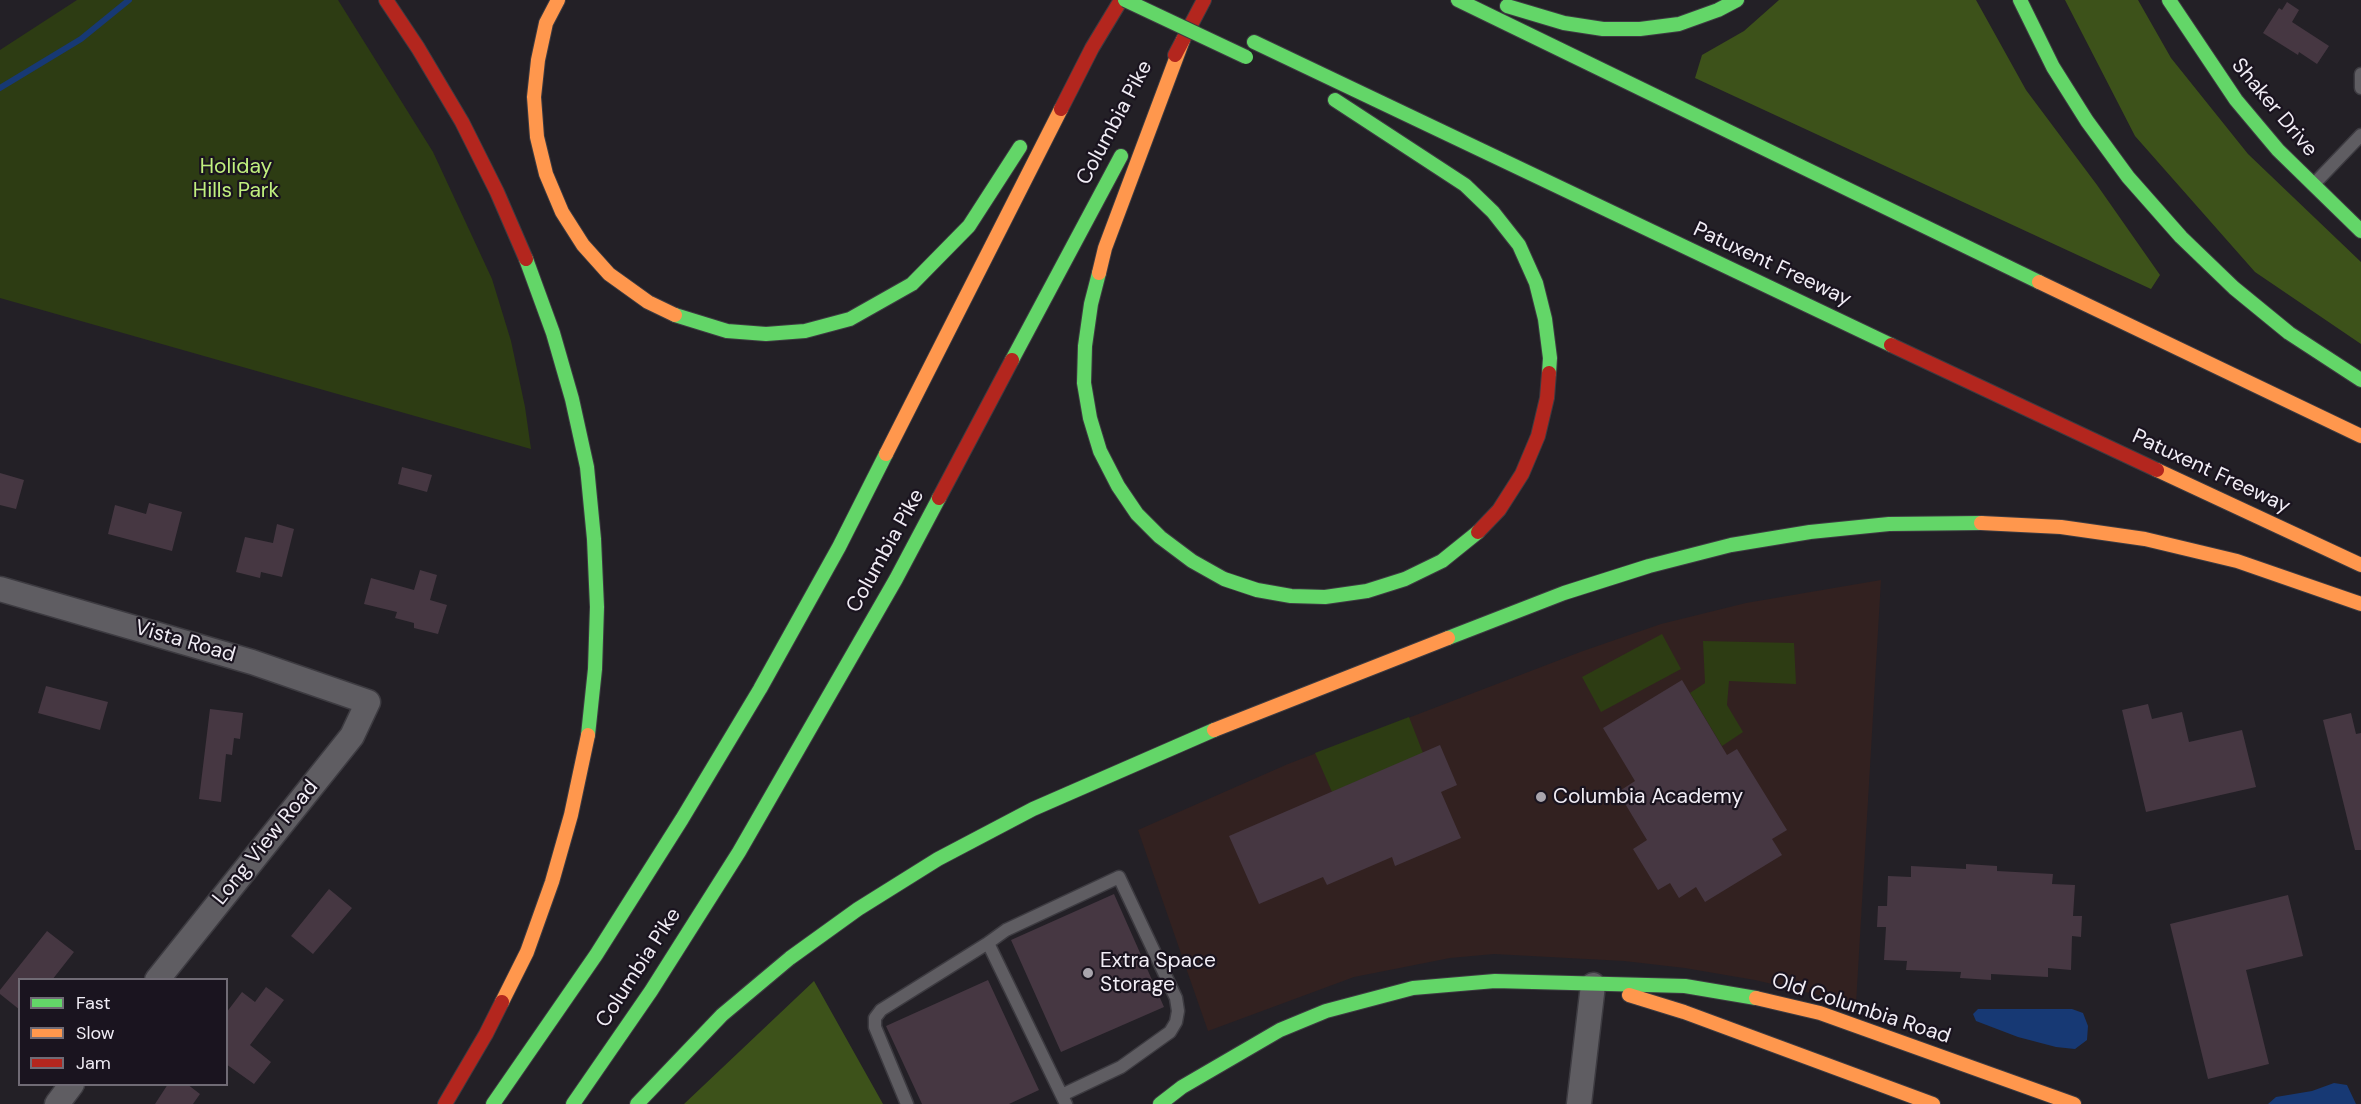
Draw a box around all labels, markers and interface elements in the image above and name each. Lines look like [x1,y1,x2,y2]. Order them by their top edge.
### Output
street label: Shaker Drive [2226,54,2322,162]
street label: Columbia Pike [1072,57,1158,189]
park label: Holiday Hills Park [193,154,279,204]
street label: Patuxent Freeway [1689,217,1855,313]
street label: Patuxent Freeway [2128,424,2294,520]
street label: Columbia Pike [842,485,930,617]
street label: Vista Road [132,616,238,668]
street label: Long View Road [208,775,324,911]
place label: Columbia Academy [1553,784,1743,810]
marker: Columbia Academy [1534,790,1548,804]
street label: Columbia Pike [591,904,687,1032]
place label: Extra Space Storage [1100,948,1216,998]
marker: Extra Space Storage [1081,966,1095,980]
street label: Old Columbia Road [1768,968,1954,1050]
legend [18,978,228,1086]
text: Fast [76,991,111,1015]
text: Slow [76,1021,115,1045]
text: Jam [76,1051,111,1075]

